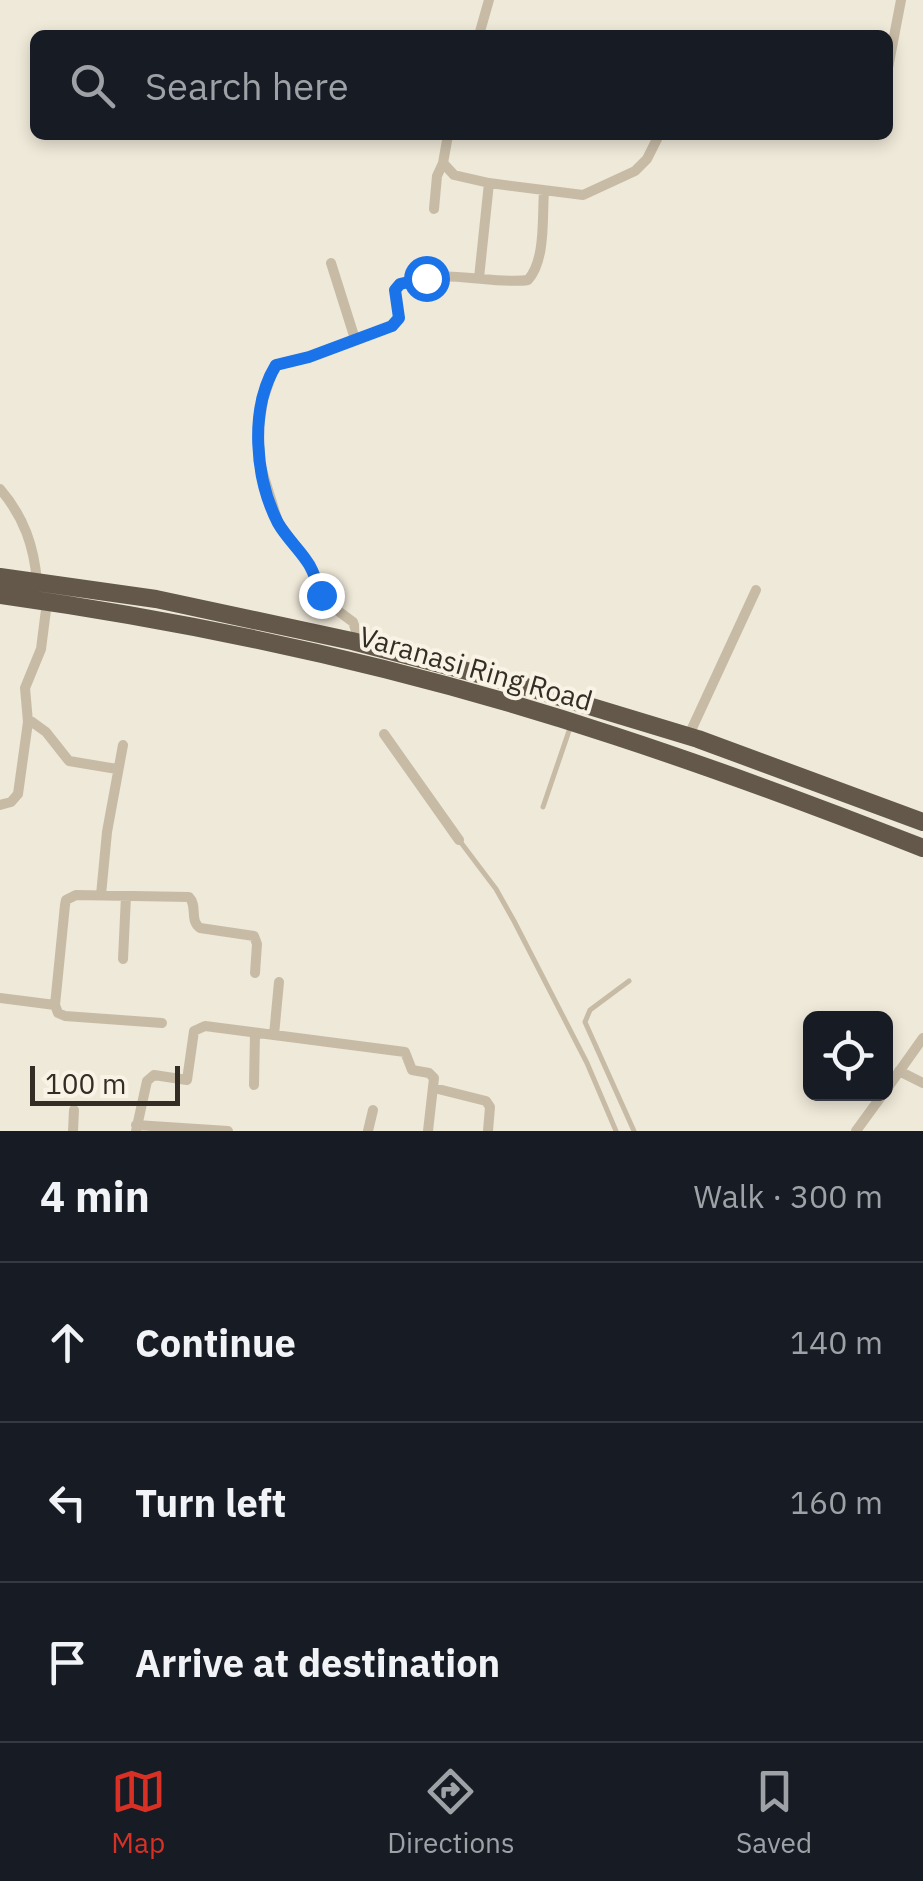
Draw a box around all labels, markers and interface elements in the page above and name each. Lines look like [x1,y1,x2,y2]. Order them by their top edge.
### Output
search box [30,30,893,140]
icon: search [65,58,120,113]
text: Search here [145,61,349,110]
route start [404,256,450,302]
route end [299,573,345,619]
street label: Varanasi Ring Road [355,617,597,719]
map controls [803,1011,893,1101]
button: locate [803,1011,893,1101]
scale bar [30,1061,180,1106]
text: 100 m [45,1065,126,1102]
text: 4 min [40,1169,150,1224]
text: Walk · 300 m [694,1175,883,1217]
icon: ahead [40,1315,95,1370]
text: Continue [135,1318,296,1367]
text: 140 m [790,1321,883,1363]
icon: left [40,1475,95,1530]
text: Turn left [135,1478,286,1527]
text: 160 m [790,1481,883,1523]
icon: arrive [40,1635,95,1690]
text: Arrive at destination [135,1638,500,1687]
tab: Map [111,1764,166,1861]
tab: Directions [387,1764,515,1861]
tab: Saved [736,1764,812,1861]

